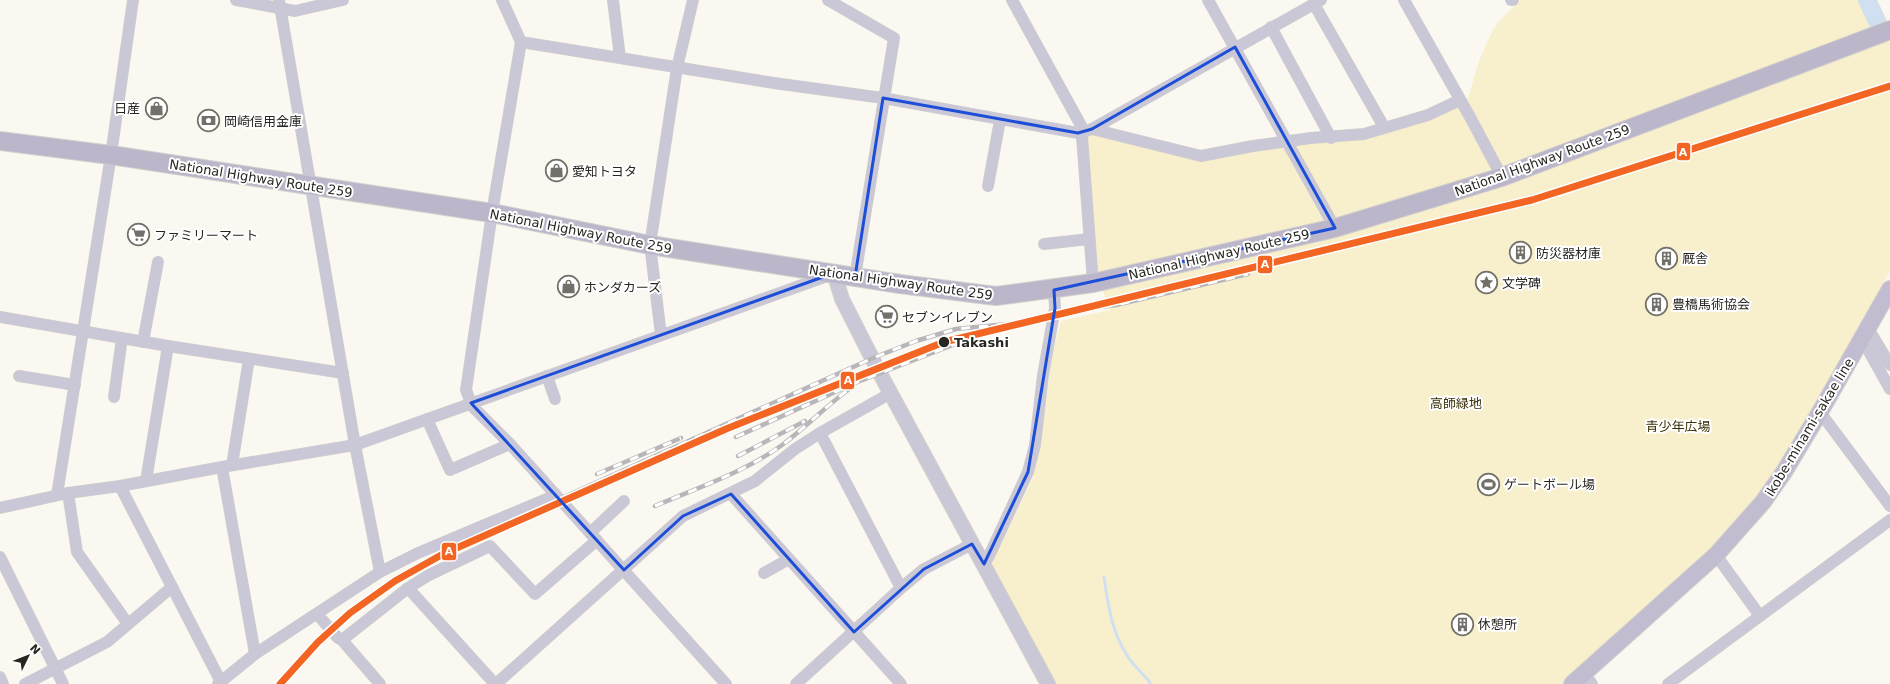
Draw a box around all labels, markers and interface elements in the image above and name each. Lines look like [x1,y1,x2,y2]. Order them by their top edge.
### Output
shop icon: 日産 [143,95,169,121]
place label: 日産 [114,101,140,116]
bank icon: 岡崎信用金庫 [195,108,221,134]
place label: 岡崎信用金庫 [224,114,302,129]
street label: National Highway Route 259 [1453,122,1632,199]
line badge: A [1676,142,1691,161]
text: A [1679,146,1688,159]
street label: National Highway Route 259 [168,157,354,200]
shop icon: 愛知トヨタ [544,158,570,184]
place label: 愛知トヨタ [572,164,637,179]
street label: National Highway Route 259 [489,206,673,257]
supermarket icon: ファミリーマート [125,222,151,248]
street label: National Highway Route 259 [1127,226,1311,283]
place label: ファミリーマート [154,228,258,243]
building icon: 防災器材庫 [1507,240,1533,266]
building icon: 厩舎 [1654,245,1680,271]
place label: 防災器材庫 [1536,246,1601,261]
place label: 厩舎 [1682,251,1708,266]
line badge: A [1257,255,1273,274]
text: A [1261,258,1270,271]
street label: National Highway Route 259 [808,262,994,303]
place icon: 文学碑 [1473,270,1499,296]
shop icon: ホンダカーズ [555,274,581,300]
place label: 文学碑 [1502,276,1541,291]
place label: ホンダカーズ [584,280,661,295]
building icon: 豊橋馬術協会 [1644,291,1670,317]
place label: 豊橋馬術協会 [1672,297,1750,312]
supermarket icon: セブンイレブン [873,304,899,330]
place label: セブンイレブン [902,310,993,325]
marker: Takashi [937,335,951,349]
place label: Takashi [954,335,1009,350]
street label: ikobe-minami-sakae line [1762,355,1857,499]
line badge: A [840,371,855,390]
text: A [844,374,853,387]
park label: 高師緑地 [1430,396,1482,411]
park label: 青少年広場 [1645,419,1711,434]
sports icon: ゲートボール場 [1475,471,1501,497]
place label: ゲートボール場 [1504,477,1595,492]
line badge: A [441,542,457,561]
text: A [445,545,454,558]
building icon: 休憩所 [1449,611,1475,637]
place label: 休憩所 [1478,617,1517,632]
north arrow [8,636,48,676]
text: N [27,642,43,657]

